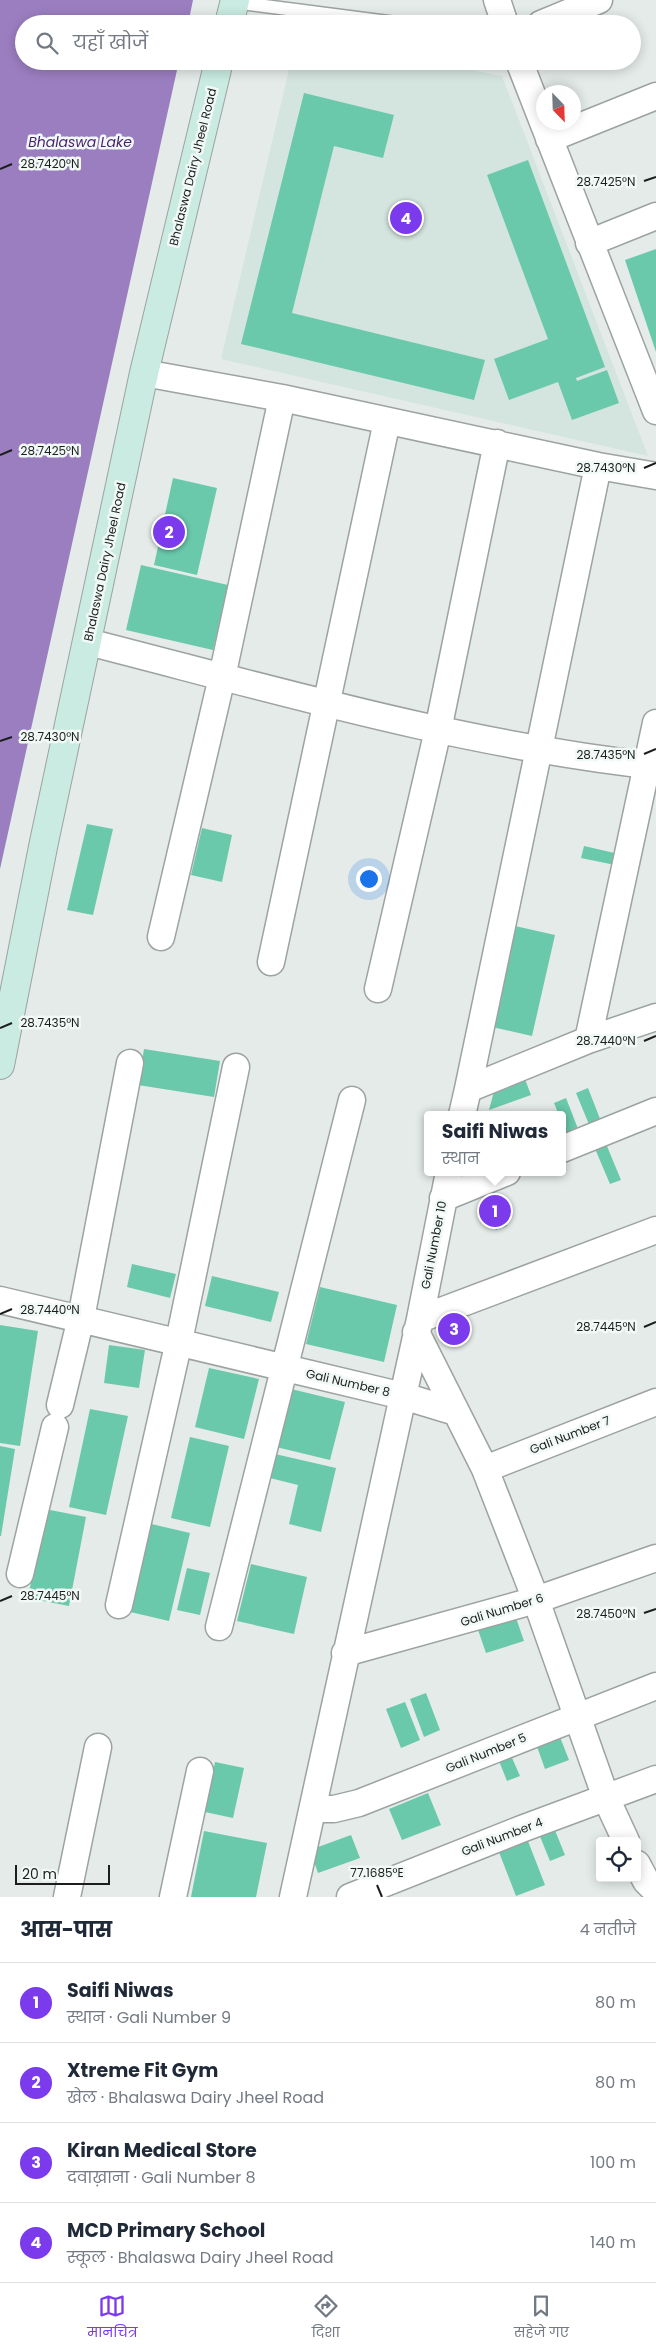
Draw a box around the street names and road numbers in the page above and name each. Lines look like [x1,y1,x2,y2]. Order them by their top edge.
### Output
street label: Bhalaswa Dairy Jheel Road [165,86,220,247]
street label: Bhalaswa Dairy Jheel Road [79,481,130,643]
street label: Gali Number 10 [417,1199,450,1291]
street label: Gali Number 8 [304,1365,392,1400]
street label: Gali Number 7 [527,1411,613,1458]
street label: Gali Number 6 [458,1589,545,1630]
street label: Gali Number 5 [443,1729,529,1776]
street label: Gali Number 4 [459,1813,545,1860]

